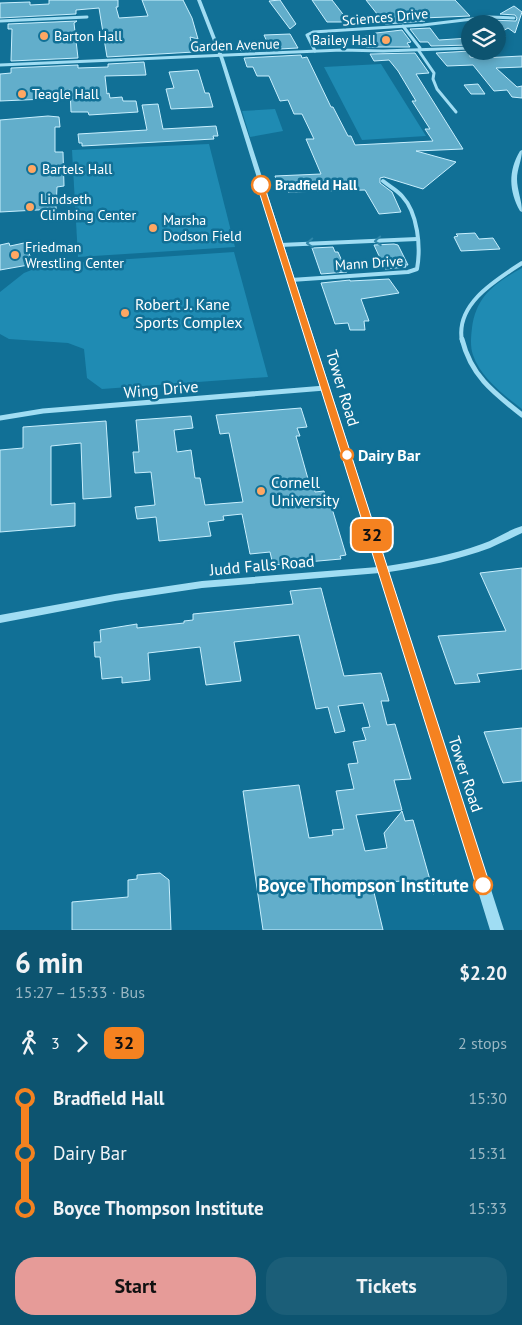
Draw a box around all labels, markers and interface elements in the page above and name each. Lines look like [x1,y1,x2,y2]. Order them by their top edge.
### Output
street label: Sciences Drive [341,4,429,30]
map controls [461,15,506,60]
button: layers [461,15,506,60]
place label: Barton Hall [54,27,122,45]
marker: Barton Hall [38,30,50,42]
place label: Bailey Hall [312,31,376,49]
street label: Garden Avenue [190,34,280,56]
marker: Bailey Hall [380,34,392,46]
place label: Teagle Hall [32,85,99,103]
marker: Teagle Hall [16,88,28,100]
place label: Bartels Hall [42,160,112,178]
marker: Bartels Hall [26,163,38,175]
marker: Bradfield Hall [251,175,271,195]
place label: Bradfield Hall [275,176,358,194]
place label: Lindseth Climbing Center [40,190,136,224]
marker: Lindseth Climbing Center [24,201,36,213]
place label: Marsha Dodson Field [163,211,242,245]
marker: Marsha Dodson Field [147,222,159,234]
one-way arrow [374,236,382,247]
place label: Friedman Wrestling Center [25,238,124,272]
one-way arrow [305,238,313,249]
marker: Friedman Wrestling Center [9,249,21,261]
street label: Mann Drive [334,252,404,274]
place label: Robert J. Kane Sports Complex [135,294,243,332]
marker: Robert J. Kane Sports Complex [119,307,131,319]
street label: Tower Road [322,348,364,428]
street label: Wing Drive [123,376,199,402]
place label: Dairy Bar [358,445,421,465]
marker: Dairy Bar [340,448,354,462]
place label: Cornell University [271,472,340,510]
marker: Cornell University [255,485,267,497]
line badge: 32 [350,519,394,551]
text: 32 [362,523,382,546]
street label: Judd Falls Road [208,550,315,580]
street label: Tower Road [444,734,488,814]
place label: Boyce Thompson Institute [258,873,469,897]
marker: Boyce Thompson Institute [473,875,493,895]
text: 6 min [15,944,83,981]
text: $2.20 [459,961,507,985]
text: 15:27 – 15:33 · Bus [15,982,145,1002]
icon: walk [15,1029,43,1057]
icon: forward [68,1029,96,1057]
text: 32 [114,1031,134,1054]
text: 3 [51,1033,60,1053]
text: 2 stops [458,1033,507,1053]
text: Bradfield Hall [53,1086,164,1110]
text: 15:30 [469,1088,507,1108]
text: Dairy Bar [53,1141,127,1165]
text: 15:31 [469,1143,507,1163]
text: Boyce Thompson Institute [53,1196,264,1220]
text: 15:33 [469,1198,507,1218]
button: Start [15,1257,256,1315]
button: Tickets [266,1257,507,1315]

